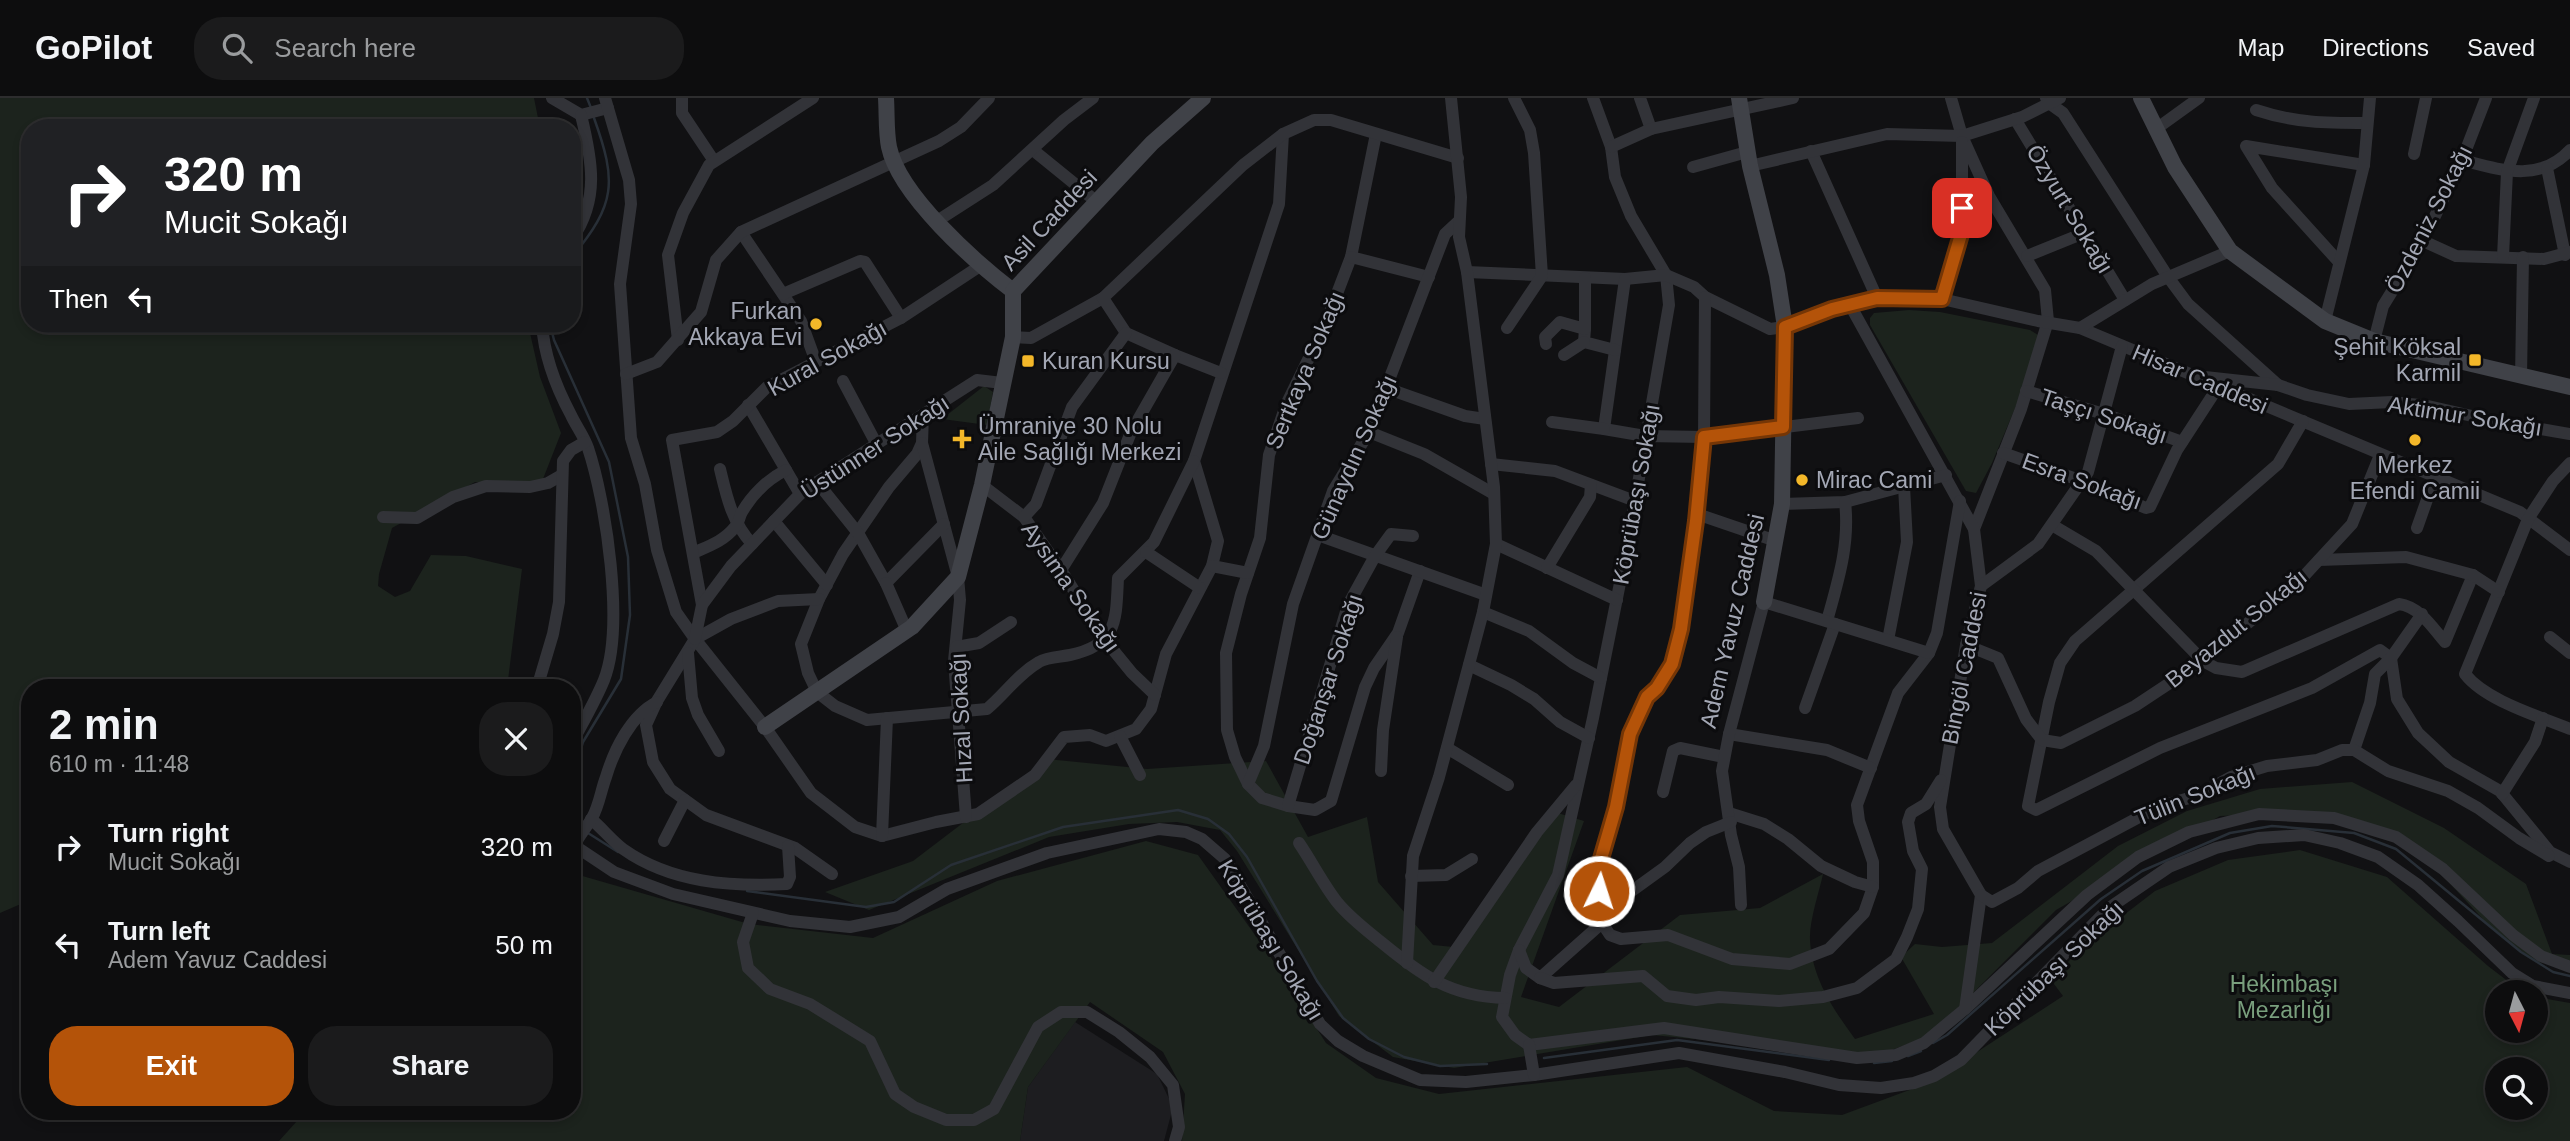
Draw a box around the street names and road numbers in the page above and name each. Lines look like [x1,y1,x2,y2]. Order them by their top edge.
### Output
street label: Özyurt Sokağı [2021,140,2119,278]
street label: Özdeniz Sokağı [2381,141,2477,297]
street label: Asil Caddesi [996,164,1102,276]
street label: Sertkaya Sokağı [1260,287,1350,453]
street label: Kural Sokağı [763,315,891,401]
street label: Hisar Caddesi [2128,339,2272,419]
street label: Günaydın Sokağı [1306,371,1402,543]
street label: Taşçı Sokağı [2037,383,2171,449]
street label: Üstünner Sokağı [796,389,954,505]
street label: Aktimur Sokağı [2386,391,2544,441]
street label: Köprübaşı Sokağı [1607,402,1665,586]
street label: Esra Sokağı [2019,447,2145,515]
street label: Adem Yavuz Caddesi [1695,511,1769,731]
street label: Aysima Sokağı [1016,517,1126,657]
street label: Beyazdut Sokağı [2160,563,2312,693]
street label: Doğanşar Sokağı [1288,590,1368,768]
street label: Bingöl Caddesi [1936,590,1992,746]
street label: Hızal Sokağı [945,652,977,784]
street label: Tülin Sokağı [2131,759,2259,831]
street label: Köprübaşı Sokağı [1213,855,1329,1025]
street label: Köprübaşı Sokağı [1979,895,2129,1041]

